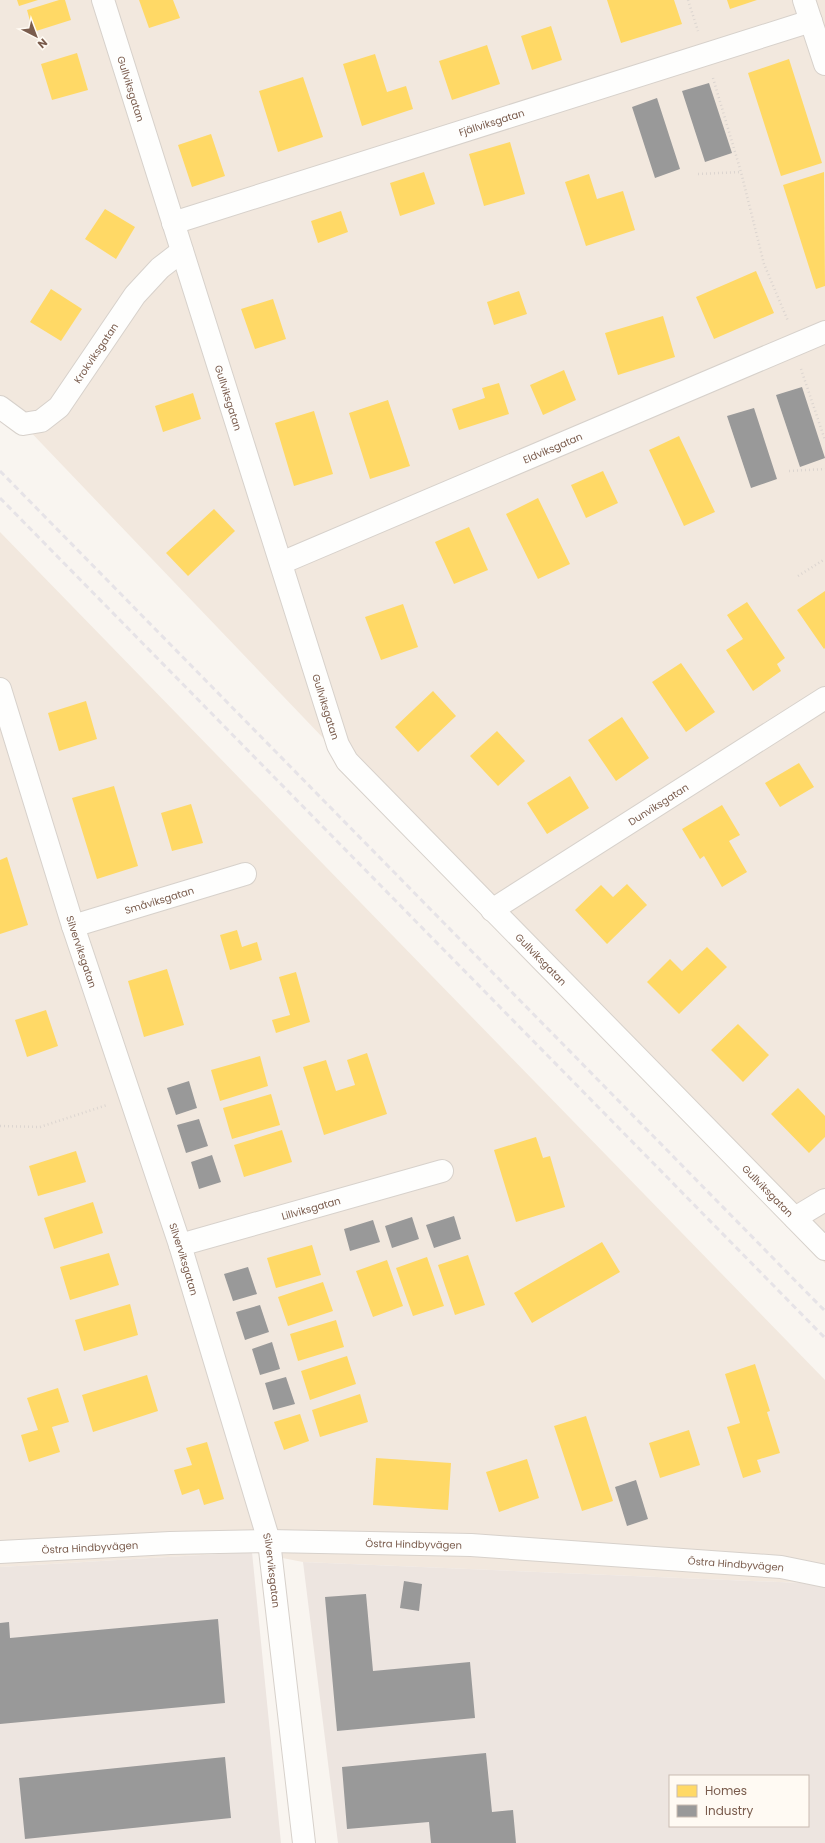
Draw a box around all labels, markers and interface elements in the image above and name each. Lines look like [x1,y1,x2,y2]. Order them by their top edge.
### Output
north arrow [16,16,56,56]
text: N [34,35,51,52]
street label: Gullviksgatan [114,54,148,123]
street label: Fjällviksgatan [457,105,526,140]
street label: Krokviksgatan [70,320,122,386]
street label: Gullviksgatan [211,363,246,432]
street label: Eldviksgatan [521,428,585,467]
street label: Gullviksgatan [309,672,343,741]
street label: Dunviksgatan [625,779,691,829]
street label: Småviksgatan [123,882,196,918]
street label: Silverviksgatan [63,914,101,990]
street label: Gullviksgatan [512,930,570,989]
street label: Gullviksgatan [739,1161,797,1220]
street label: Lillviksgatan [280,1193,342,1223]
street label: Silverviksgatan [166,1221,202,1297]
street label: Silverviksgatan [259,1531,284,1608]
street label: Östra Hindbyvägen [365,1535,462,1552]
street label: Östra Hindbyvägen [41,1537,139,1557]
street label: Östra Hindbyvägen [687,1553,786,1575]
legend [669,1775,809,1827]
text: Homes [705,1782,747,1799]
text: Industry [705,1802,754,1819]

